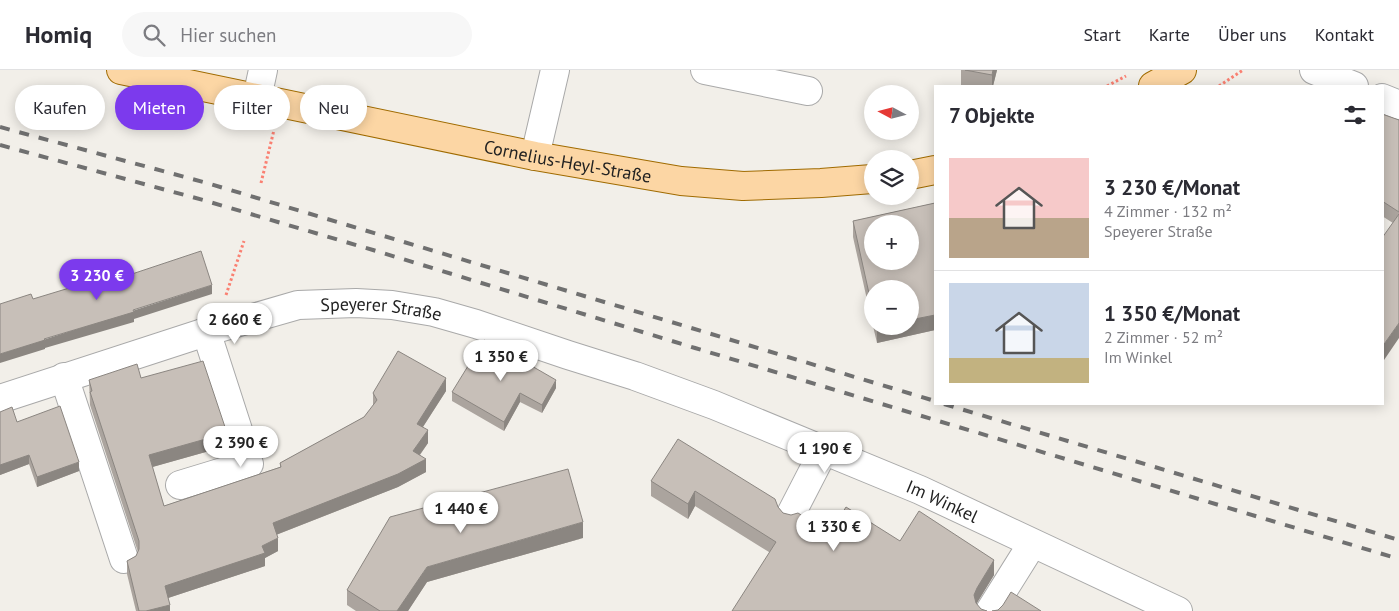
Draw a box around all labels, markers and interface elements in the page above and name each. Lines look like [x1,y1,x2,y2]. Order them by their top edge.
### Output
search box [122,12,472,57]
text: Homiq [25,19,92,50]
icon: search [140,21,168,49]
text: Hier suchen [180,23,276,47]
text: Start [1083,23,1121,46]
text: Karte [1149,23,1190,46]
text: Über uns [1218,23,1287,46]
text: Kontakt [1315,23,1374,46]
chip: Kaufen [15,85,105,130]
chip: Mieten [115,85,204,130]
chip: Filter [214,85,290,130]
chip: Neu [300,85,367,130]
north arrow [864,85,919,140]
map controls [864,85,919,335]
icon: filters [1341,101,1369,129]
text: 7 Objekte [949,102,1035,129]
street label: Cornelius-Heyl-Straße [482,134,653,187]
button: layers [864,150,919,205]
text: 3 230 €/Monat [1104,174,1240,201]
icon: home [989,178,1049,238]
text: 4 Zimmer · 132 m² [1104,201,1232,221]
button: + [864,215,919,270]
text: Speyerer Straße [1104,221,1213,241]
pin: 3 230 € [51,258,143,301]
text: 3 230 € [70,265,124,285]
button: − [864,280,919,335]
street label: Speyerer Straße [320,291,445,325]
text: 1 350 €/Monat [1104,300,1240,327]
pin: 2 660 € [189,302,281,345]
icon: home [989,303,1049,363]
text: 2 660 € [208,309,262,329]
text: 2 Zimmer · 52 m² [1104,327,1223,347]
pin: 1 350 € [455,340,547,382]
text: 1 350 € [474,346,528,366]
text: Im Winkel [1104,347,1172,367]
pin: 2 390 € [195,426,287,468]
text: 2 390 € [214,432,268,452]
pin: 1 190 € [779,432,871,474]
text: 1 190 € [798,438,852,458]
street label: Im Winkel [903,474,983,528]
pin: 1 440 € [415,492,507,534]
text: 1 440 € [434,498,488,518]
pin: 1 330 € [788,510,880,552]
text: 1 330 € [807,516,861,536]

